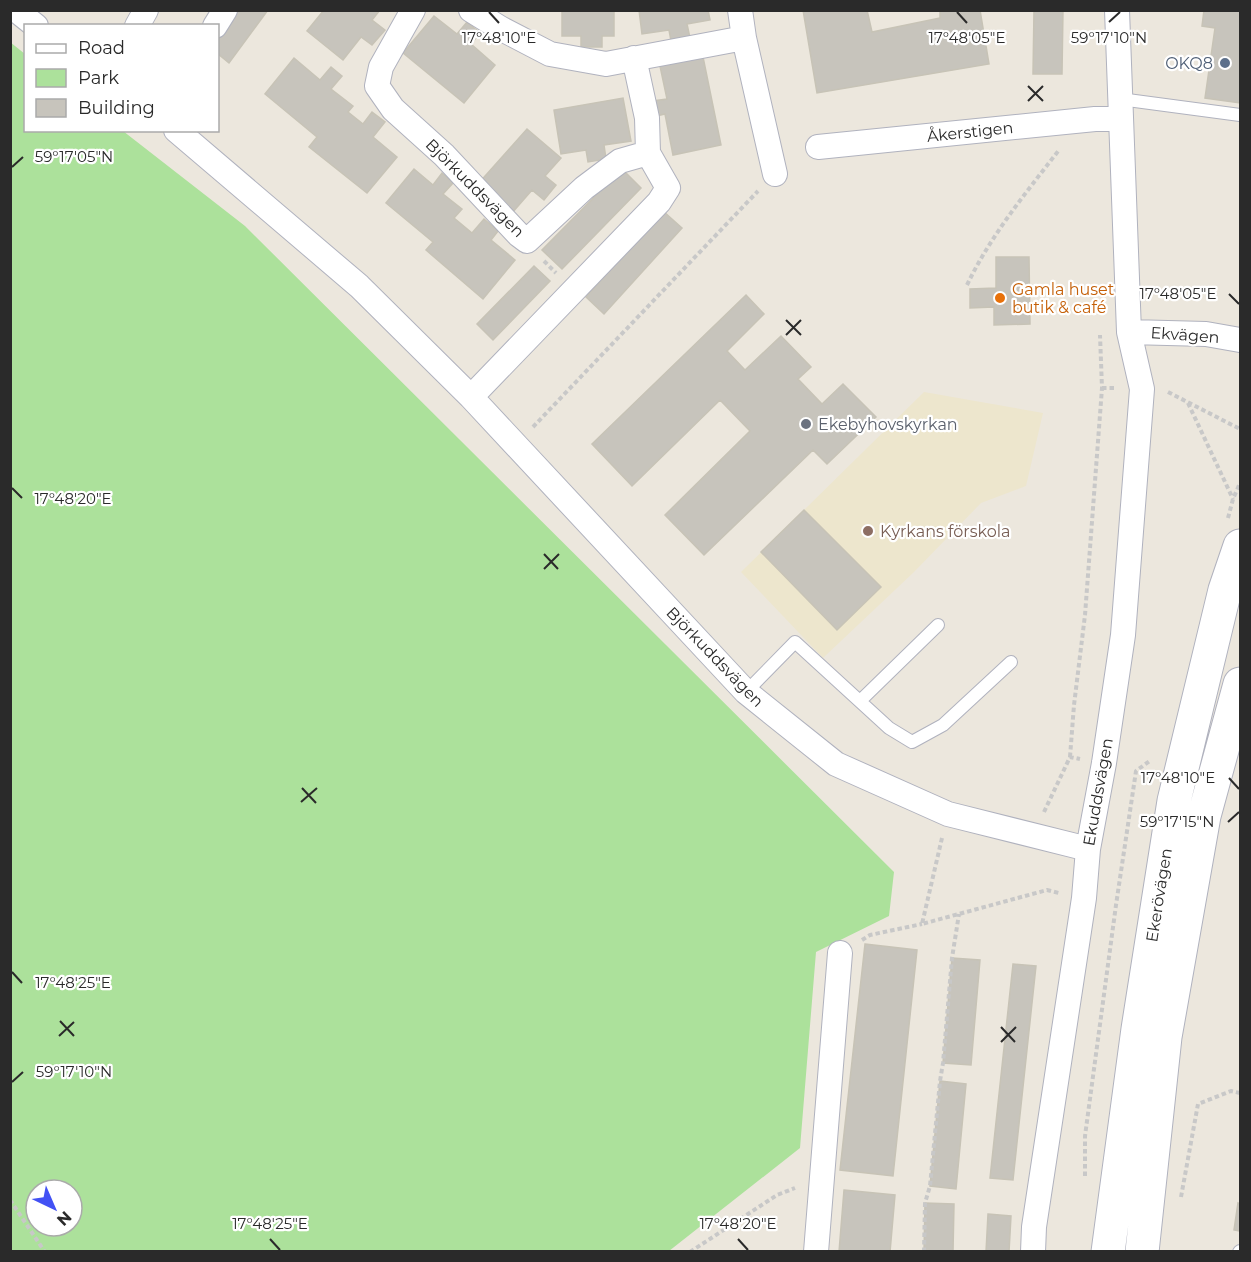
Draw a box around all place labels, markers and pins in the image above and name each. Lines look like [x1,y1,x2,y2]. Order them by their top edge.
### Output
place label: OKQ8 [1165,54,1213,73]
marker: OKQ8 [1218,56,1232,70]
place label: Gamla huset butik & café [1012,280,1115,317]
marker: Gamla huset butik & café [993,291,1007,305]
place label: Ekebyhovskyrkan [818,415,958,434]
marker: Ekebyhovskyrkan [799,417,813,431]
place label: Kyrkans förskola [880,522,1011,541]
marker: Kyrkans förskola [861,524,875,538]

